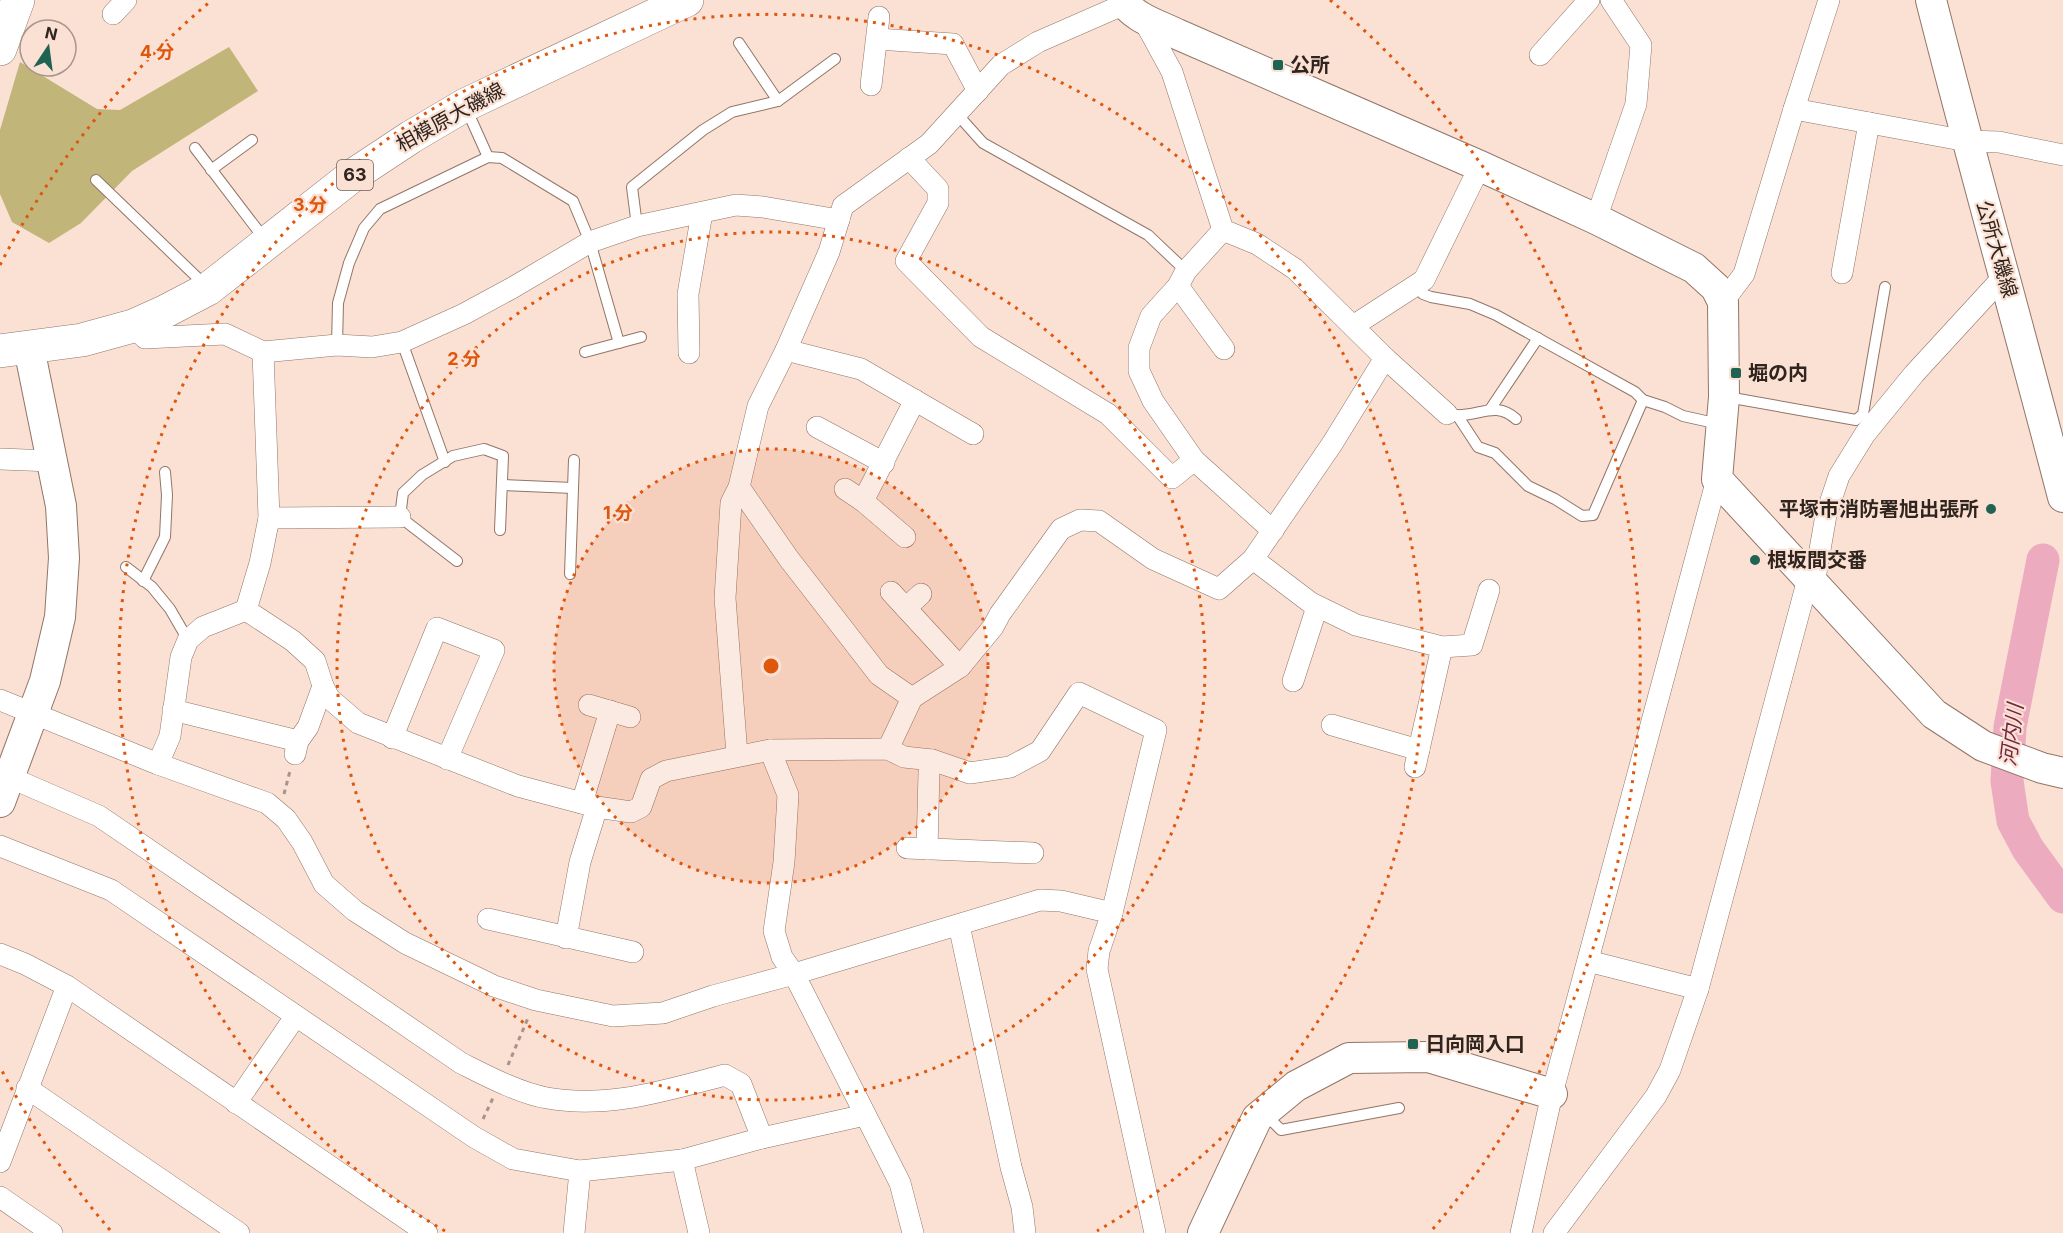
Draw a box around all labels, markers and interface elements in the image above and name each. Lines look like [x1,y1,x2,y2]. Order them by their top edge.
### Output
north arrow [18,18,78,78]
text: N [43,22,60,45]
text: 4 分 [140,41,174,62]
place label: 公所 [1290,53,1330,77]
marker: 公所 [1271,58,1285,72]
street label: 相模原大磯線 [392,77,508,157]
road number: 63 [337,160,373,190]
text: 3 分 [293,194,327,215]
street label: 公所大磯線 [1972,198,2022,300]
text: 2 分 [447,348,481,369]
place label: 堀の内 [1748,361,1808,385]
marker: 堀の内 [1729,366,1743,380]
place label: 平塚市消防署旭出張所 [1779,497,1979,521]
text: 1 分 [603,502,633,523]
marker: 平塚市消防署旭出張所 [1984,502,1998,516]
place label: 根坂間交番 [1767,548,1867,572]
marker: 根坂間交番 [1748,553,1762,567]
centre of rings [761,656,781,676]
water label: 河内川 [1995,700,2028,768]
place label: 日向岡入口 [1425,1032,1525,1056]
marker: 日向岡入口 [1406,1037,1420,1051]

